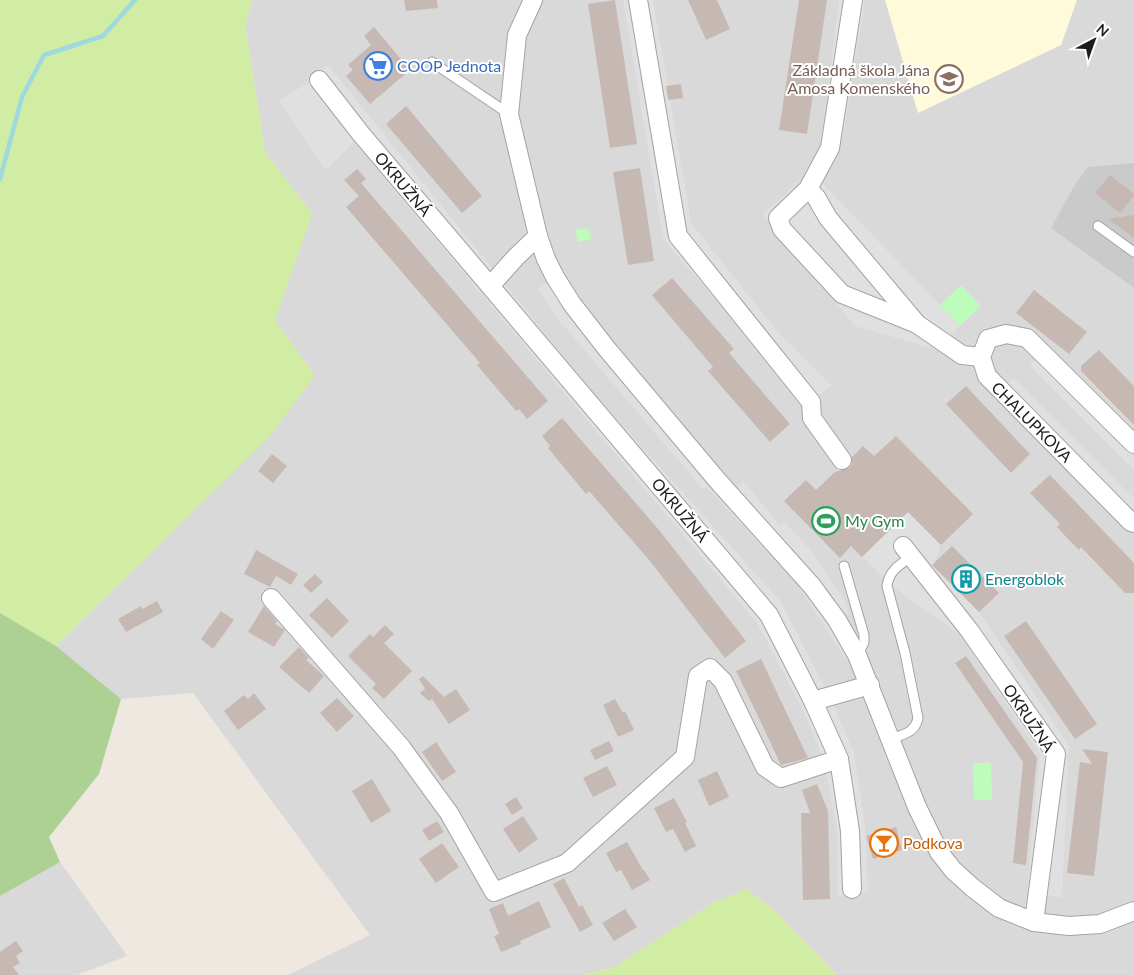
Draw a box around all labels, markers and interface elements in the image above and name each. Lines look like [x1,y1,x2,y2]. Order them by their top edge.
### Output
north arrow [1069,15,1119,65]
text: N [1093,20,1113,40]
supermarket icon: COOP Jednota [363,51,393,81]
place label: COOP Jednota [397,56,501,75]
place label: Základná škola Jána Amosa Komenského [787,60,930,97]
school or university icon: Základná škola Jána Amosa Komenského [934,64,964,94]
street label: OKRUŽNÁ [371,148,436,220]
street label: CHALUPKOVA [988,377,1077,466]
street label: OKRUŽNÁ [648,474,713,546]
sports icon: My Gym [811,506,841,536]
place label: My Gym [845,511,904,530]
building icon: Energoblok [951,564,981,594]
place label: Energoblok [985,569,1065,588]
street label: OKRUŽNÁ [1000,680,1059,755]
bar icon: Podkova [869,828,899,858]
place label: Podkova [903,833,963,852]

